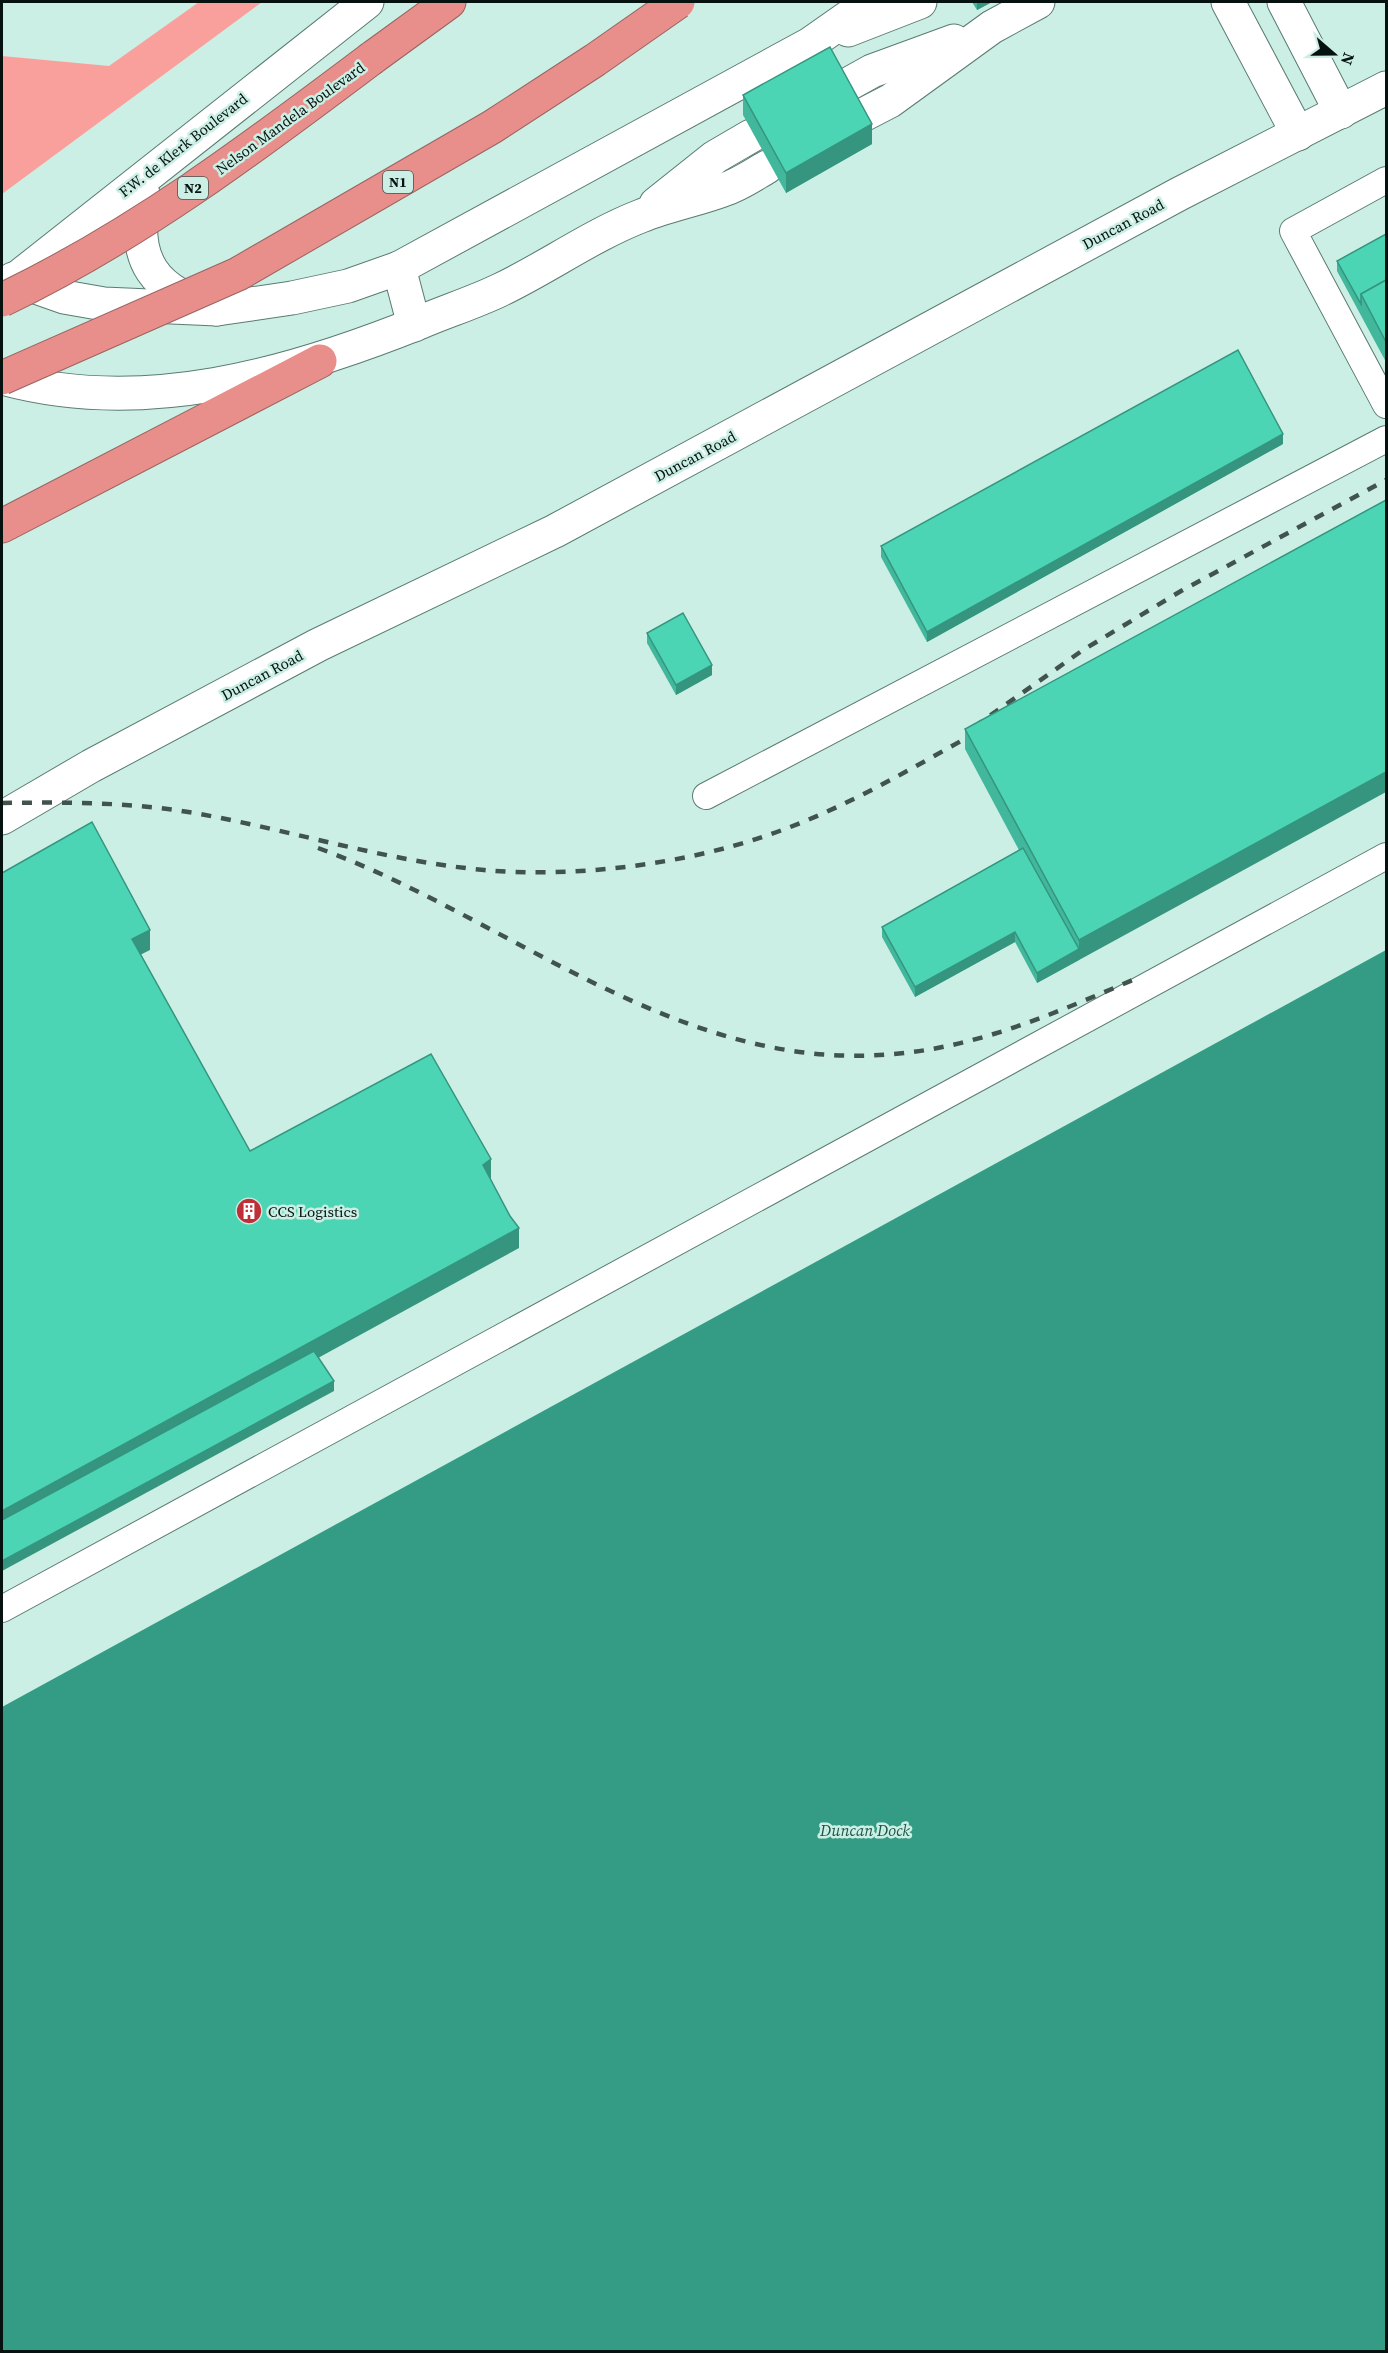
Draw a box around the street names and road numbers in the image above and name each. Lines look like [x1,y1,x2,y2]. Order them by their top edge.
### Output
street label: Nelson Mandela Boulevard [211,57,369,179]
street label: F.W. de Klerk Boulevard [114,88,252,202]
road number: N1 [383,171,413,193]
road number: N2 [178,177,208,199]
street label: Duncan Road [1078,193,1168,254]
street label: Duncan Road [650,425,740,486]
street label: Duncan Road [217,644,307,705]

